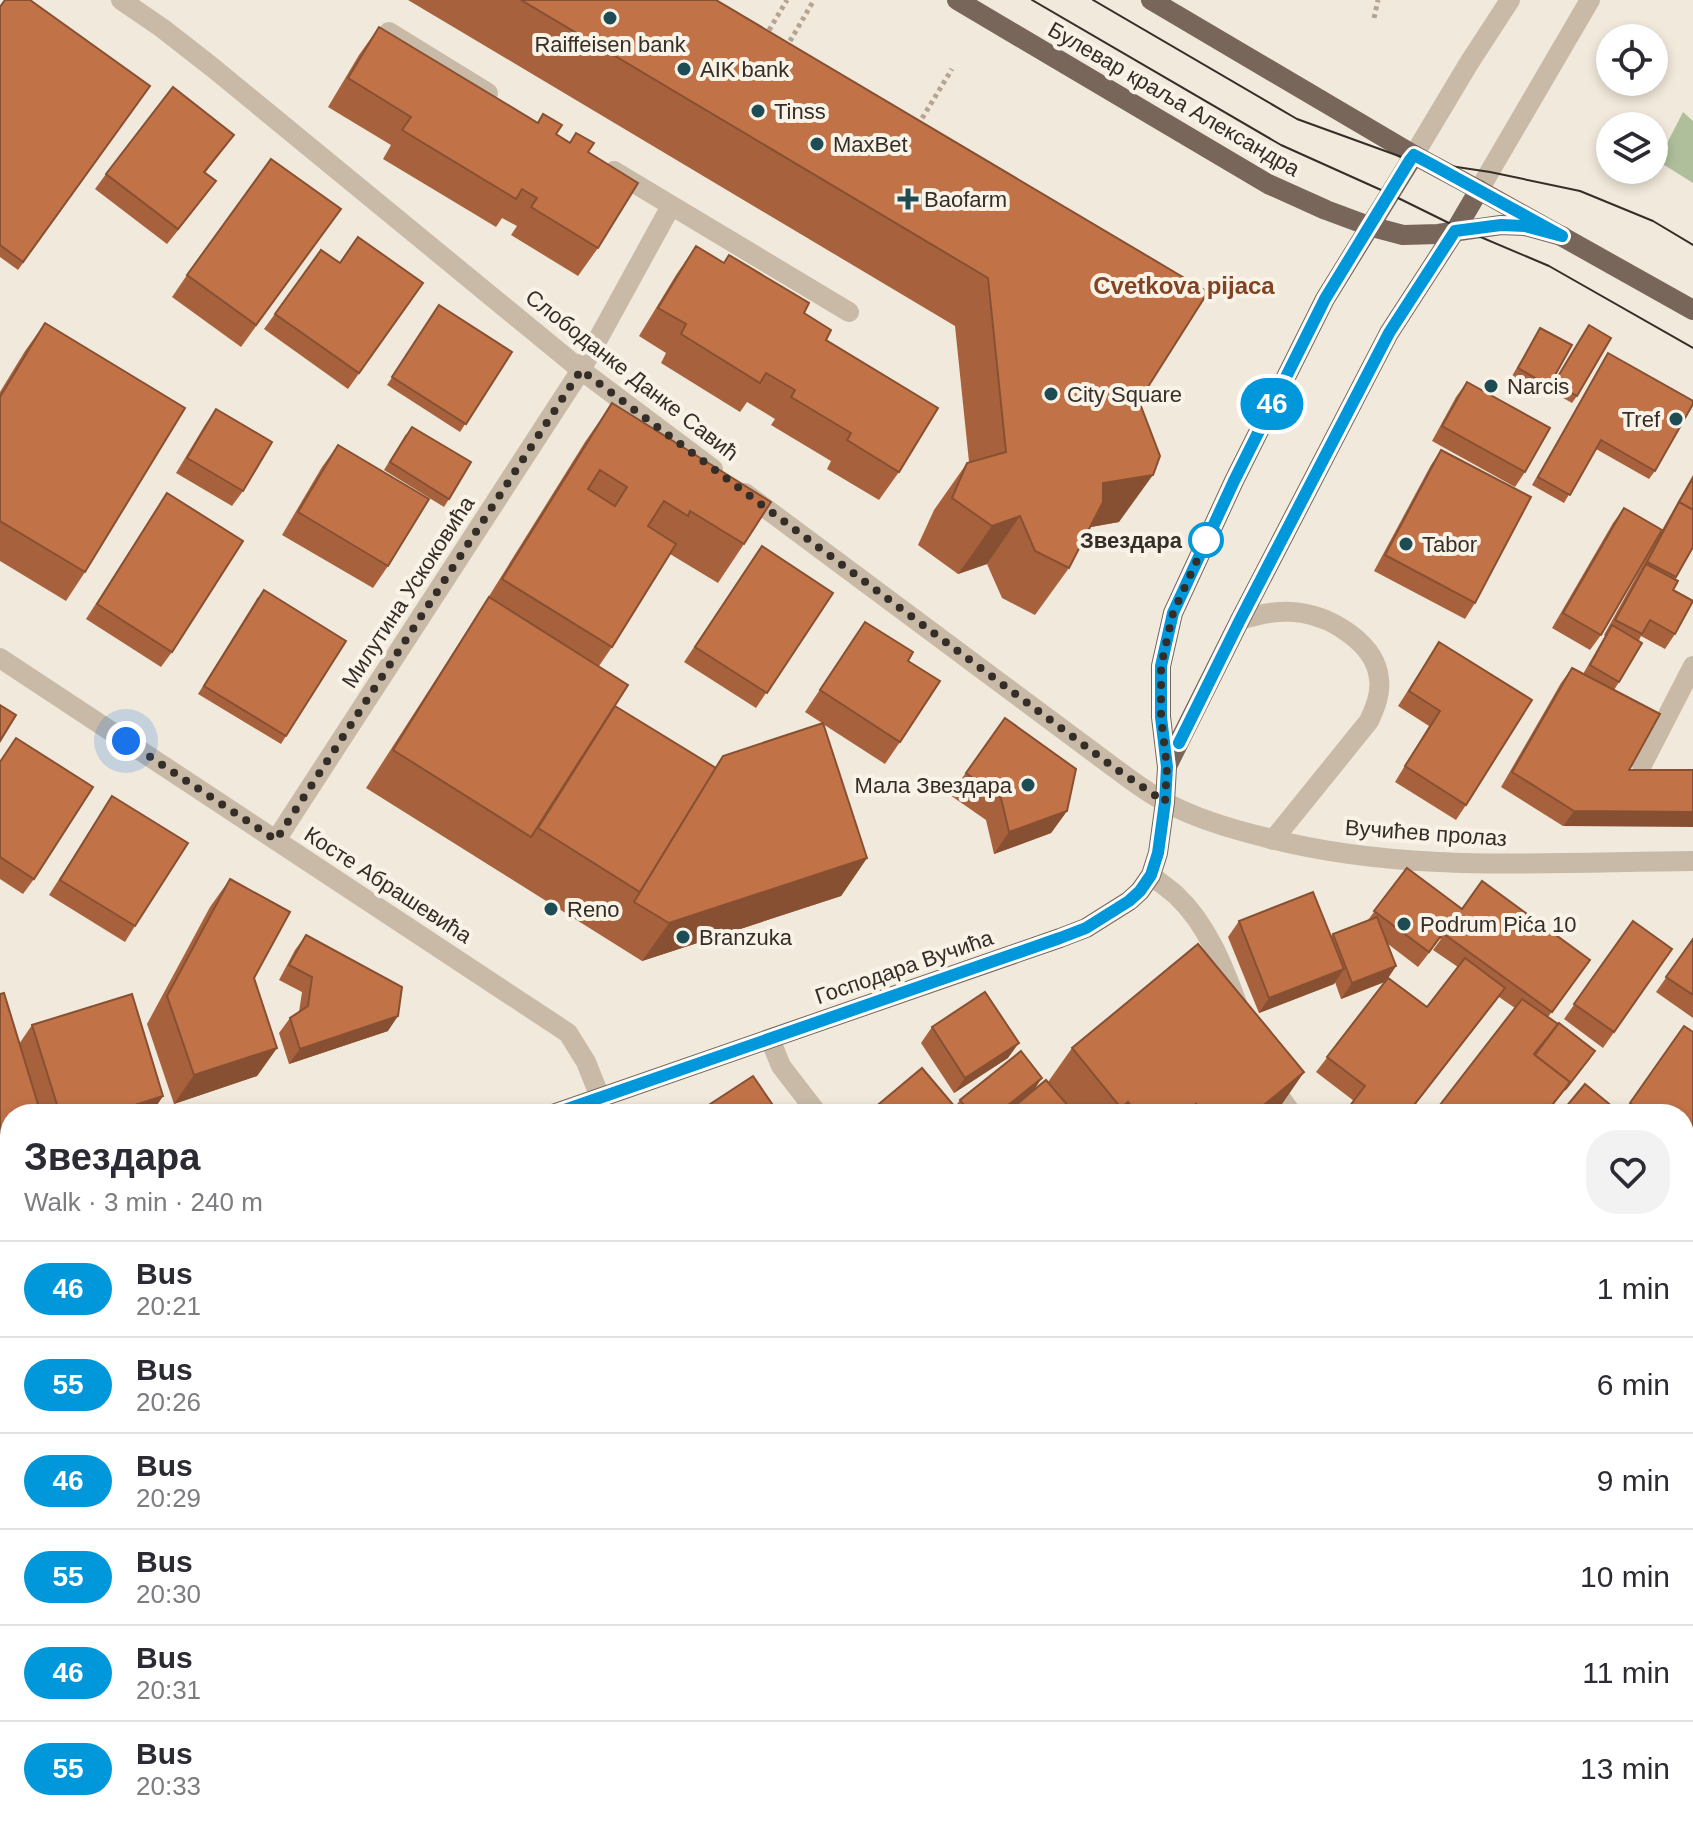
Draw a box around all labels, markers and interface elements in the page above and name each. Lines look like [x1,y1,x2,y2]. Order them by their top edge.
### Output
marker: Raiffeisen bank [601,9,619,27]
street label: Булевар краља Александра [1044,17,1305,182]
map controls [1596,24,1668,184]
button: locate [1596,24,1668,96]
place label: Raiffeisen bank [534,32,687,57]
place label: AIK bank [700,57,790,82]
marker: AIK bank [675,60,693,78]
place label: Tinss [774,99,826,124]
marker: Tinss [749,102,767,120]
button: layers [1596,112,1668,184]
place label: MaxBet [833,132,908,157]
marker: MaxBet [808,135,826,153]
place label: Baofarm [924,187,1007,212]
marker: Baofarm [899,190,917,208]
district label: Cvetkova pijaca [1093,272,1275,299]
street label: Слободанке Данке Савић [521,284,743,466]
place label: Narcis [1507,374,1569,399]
marker: Narcis [1482,377,1500,395]
line badge: 46 [1236,378,1308,430]
place label: City Square [1067,382,1182,407]
marker: City Square [1042,385,1060,403]
text: 46 [1256,388,1288,419]
place label: Tref [1622,407,1661,432]
marker: Tref [1667,410,1685,428]
street label: Милутина Ускоковића [337,491,480,693]
marker: Звездара [1189,523,1223,557]
place label: Звездара [1080,528,1183,553]
place label: Tabor [1422,532,1477,557]
marker: Tabor [1397,535,1415,553]
your location [106,721,146,761]
place label: Мала Звездара [854,773,1013,798]
marker: Мала Звездара [1019,776,1037,794]
street label: Вучићев пролаз [1344,815,1508,851]
street label: Косте Абрашевића [300,822,477,949]
place label: Reno [567,897,620,922]
marker: Reno [542,900,560,918]
place label: Podrum Pića 10 [1420,912,1577,937]
marker: Podrum Pića 10 [1395,915,1413,933]
place label: Branzuka [699,925,793,950]
street label: Господара Вучића [812,925,997,1009]
marker: Branzuka [674,928,692,946]
button: heart [1586,1130,1670,1214]
text: Звездара [24,1136,200,1178]
text: Walk · 3 min · 240 m [24,1187,263,1217]
text: Bus [136,1257,193,1290]
text: 1 min [1597,1272,1670,1305]
text: 46 [52,1273,84,1304]
text: 20:21 [136,1291,201,1321]
text: Bus [136,1353,193,1386]
text: 6 min [1597,1368,1670,1401]
text: 55 [52,1369,84,1400]
text: 20:26 [136,1387,201,1417]
text: Bus [136,1449,193,1482]
text: 9 min [1597,1464,1670,1497]
text: 46 [52,1465,84,1496]
text: 20:29 [136,1483,201,1513]
text: Bus [136,1545,193,1578]
text: 10 min [1580,1560,1670,1593]
text: 55 [52,1561,84,1592]
text: 20:30 [136,1579,201,1609]
text: Bus [136,1641,193,1674]
text: 11 min [1582,1656,1670,1689]
text: 46 [52,1657,84,1688]
text: 20:31 [136,1675,201,1705]
text: Bus [136,1737,193,1770]
text: 13 min [1580,1752,1670,1785]
text: 55 [52,1753,84,1784]
text: 20:33 [136,1771,201,1801]

